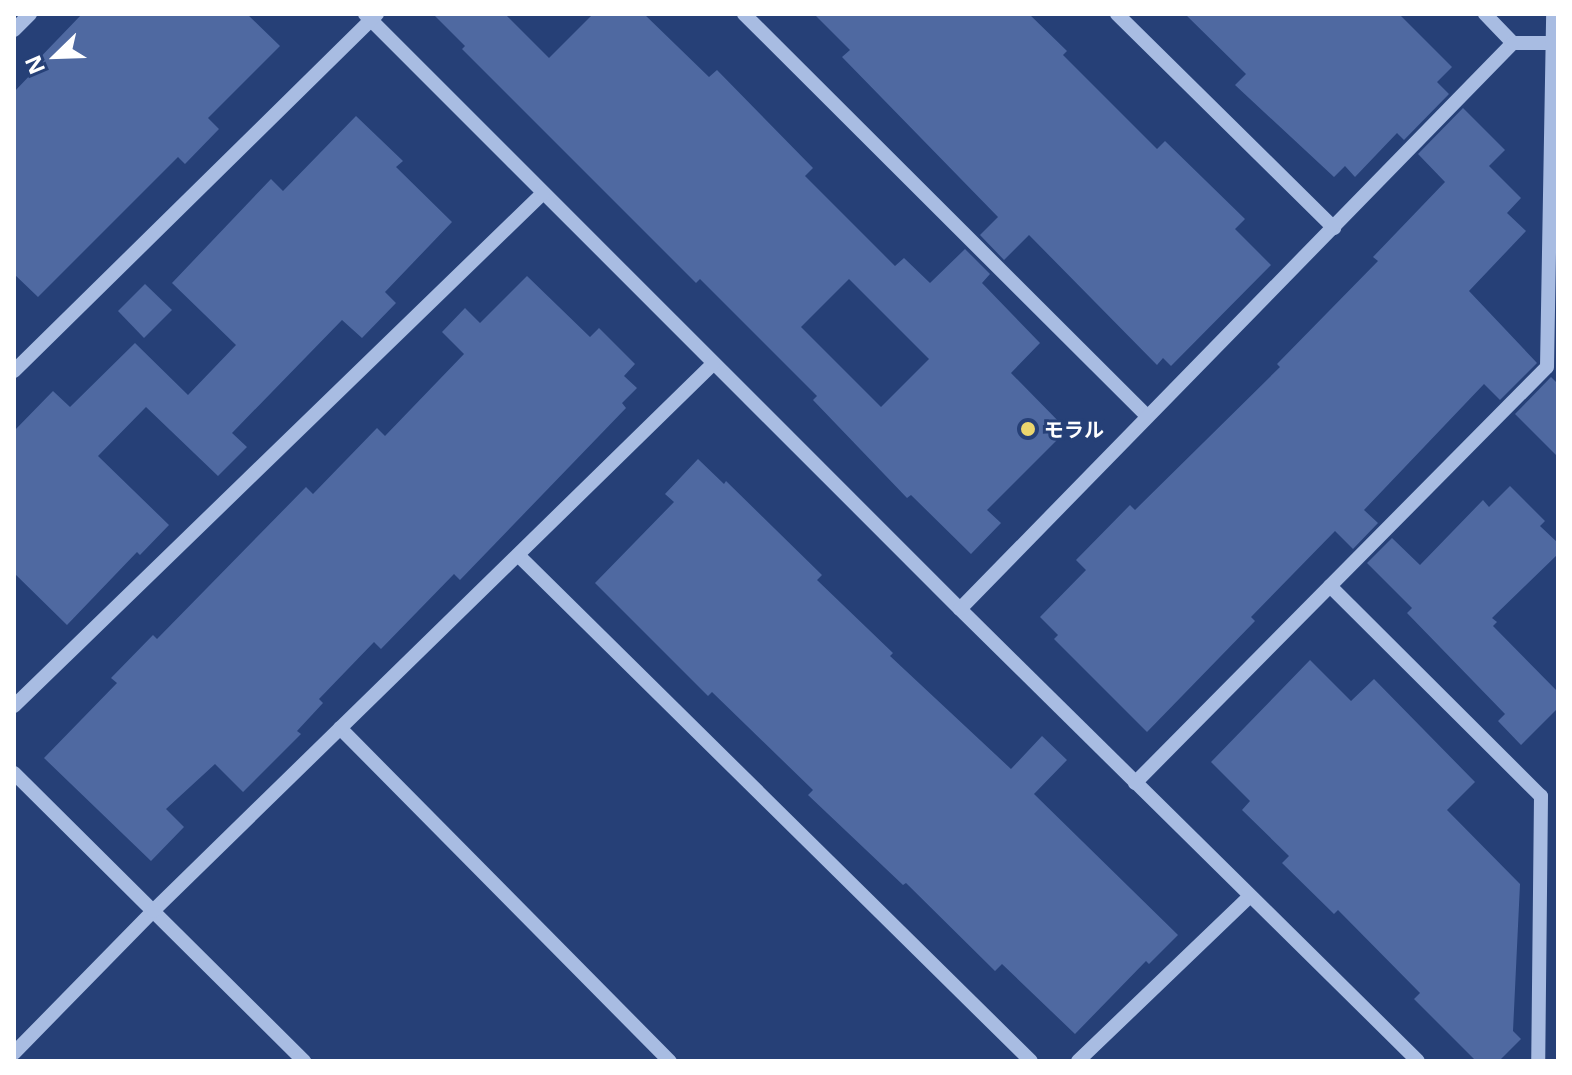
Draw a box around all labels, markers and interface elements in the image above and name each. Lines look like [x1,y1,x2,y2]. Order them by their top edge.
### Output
north arrow [16,16,96,96]
text: N [17,51,51,79]
place label: モラル [1044,417,1104,441]
marker: モラル [1019,420,1037,438]

